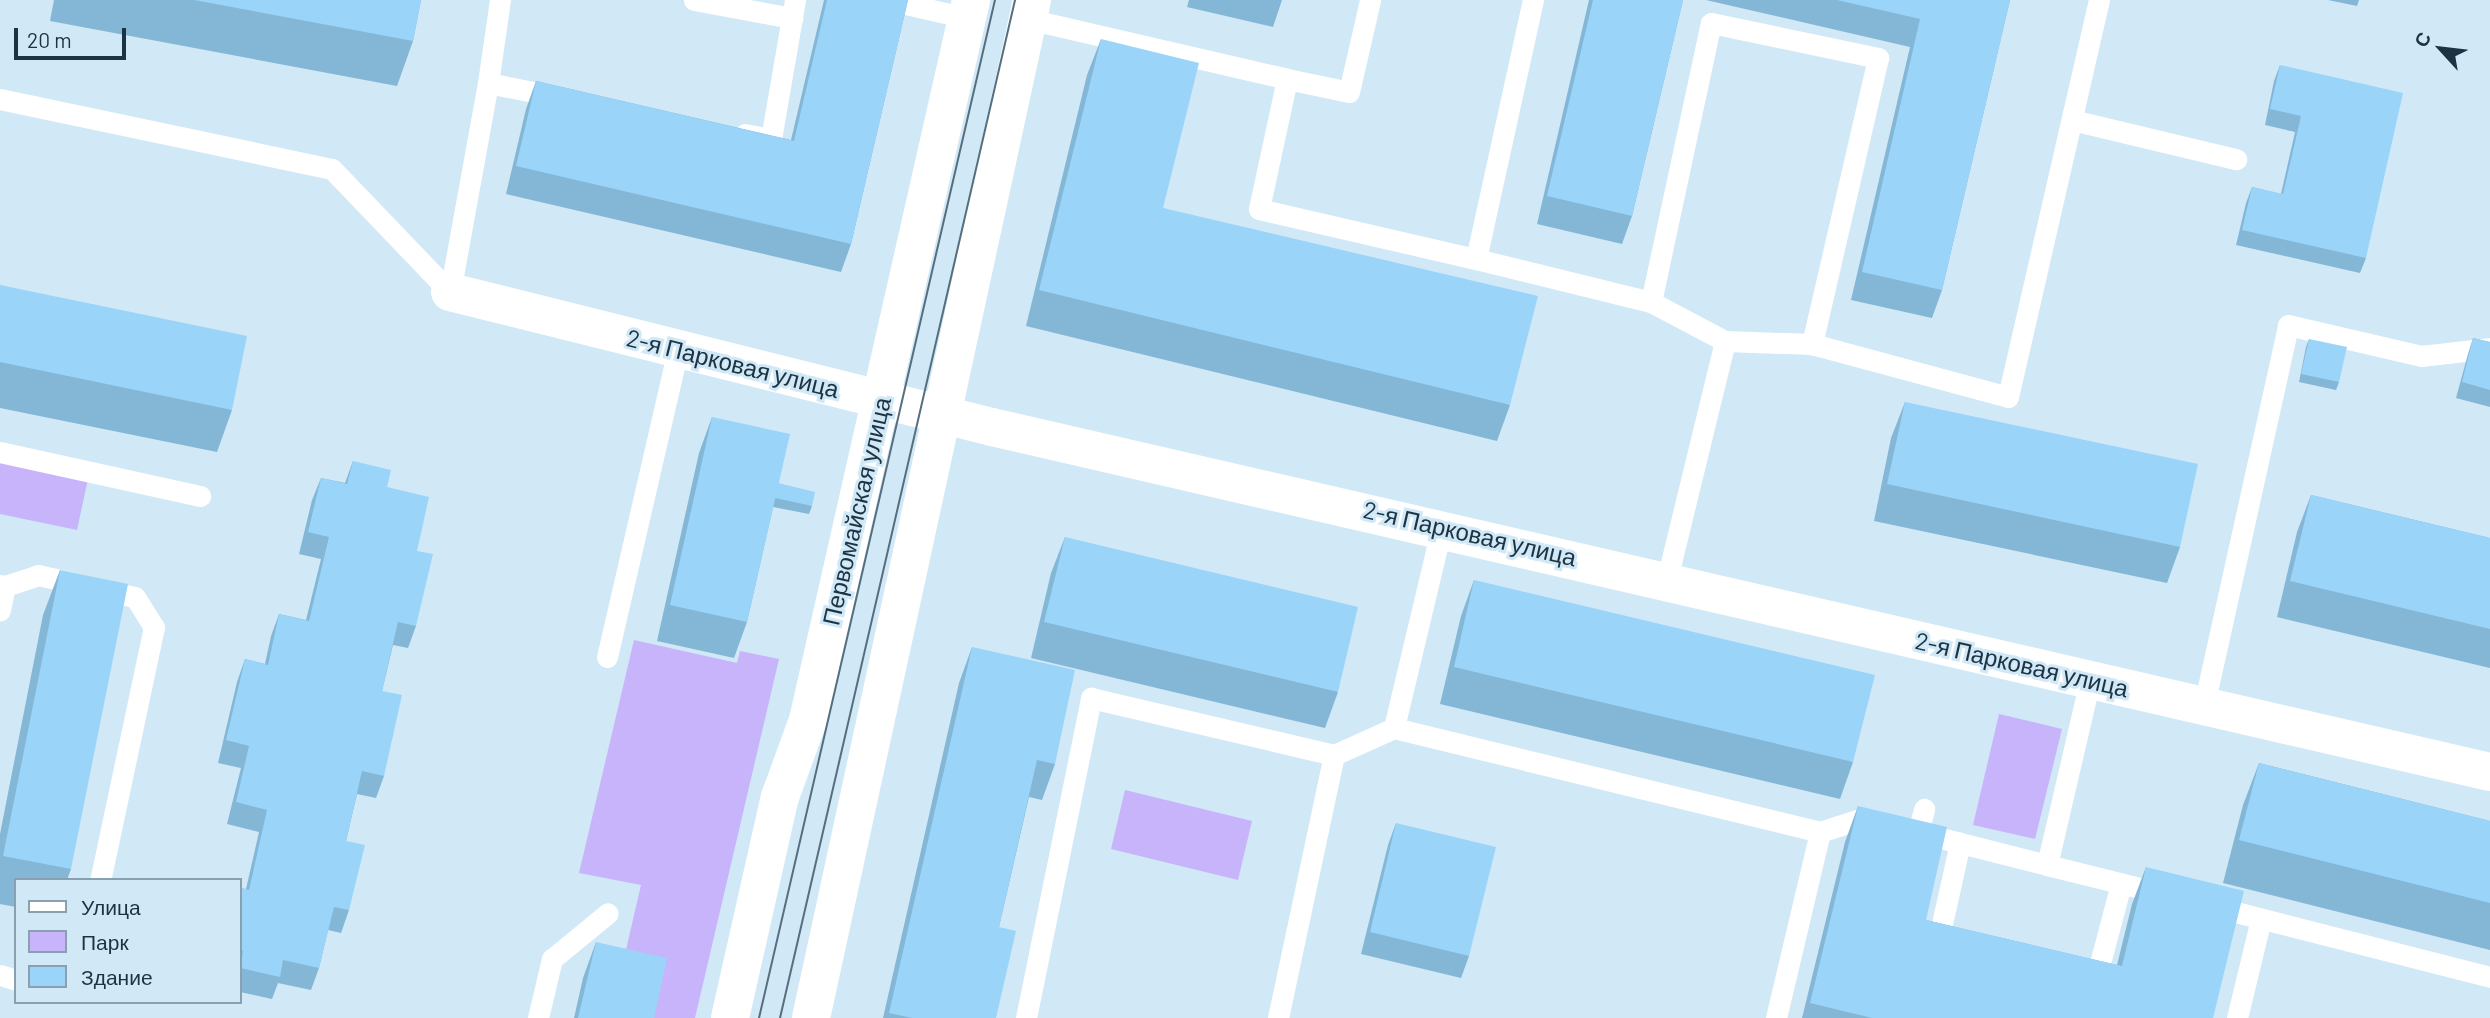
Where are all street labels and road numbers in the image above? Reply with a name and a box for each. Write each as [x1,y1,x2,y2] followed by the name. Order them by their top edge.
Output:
[624,323,842,403] street label: 2-я Парковая улица
[816,394,896,628] street label: Первомайская улица
[1361,494,1579,572] street label: 2-я Парковая улица
[1913,625,2131,703] street label: 2-я Парковая улица

